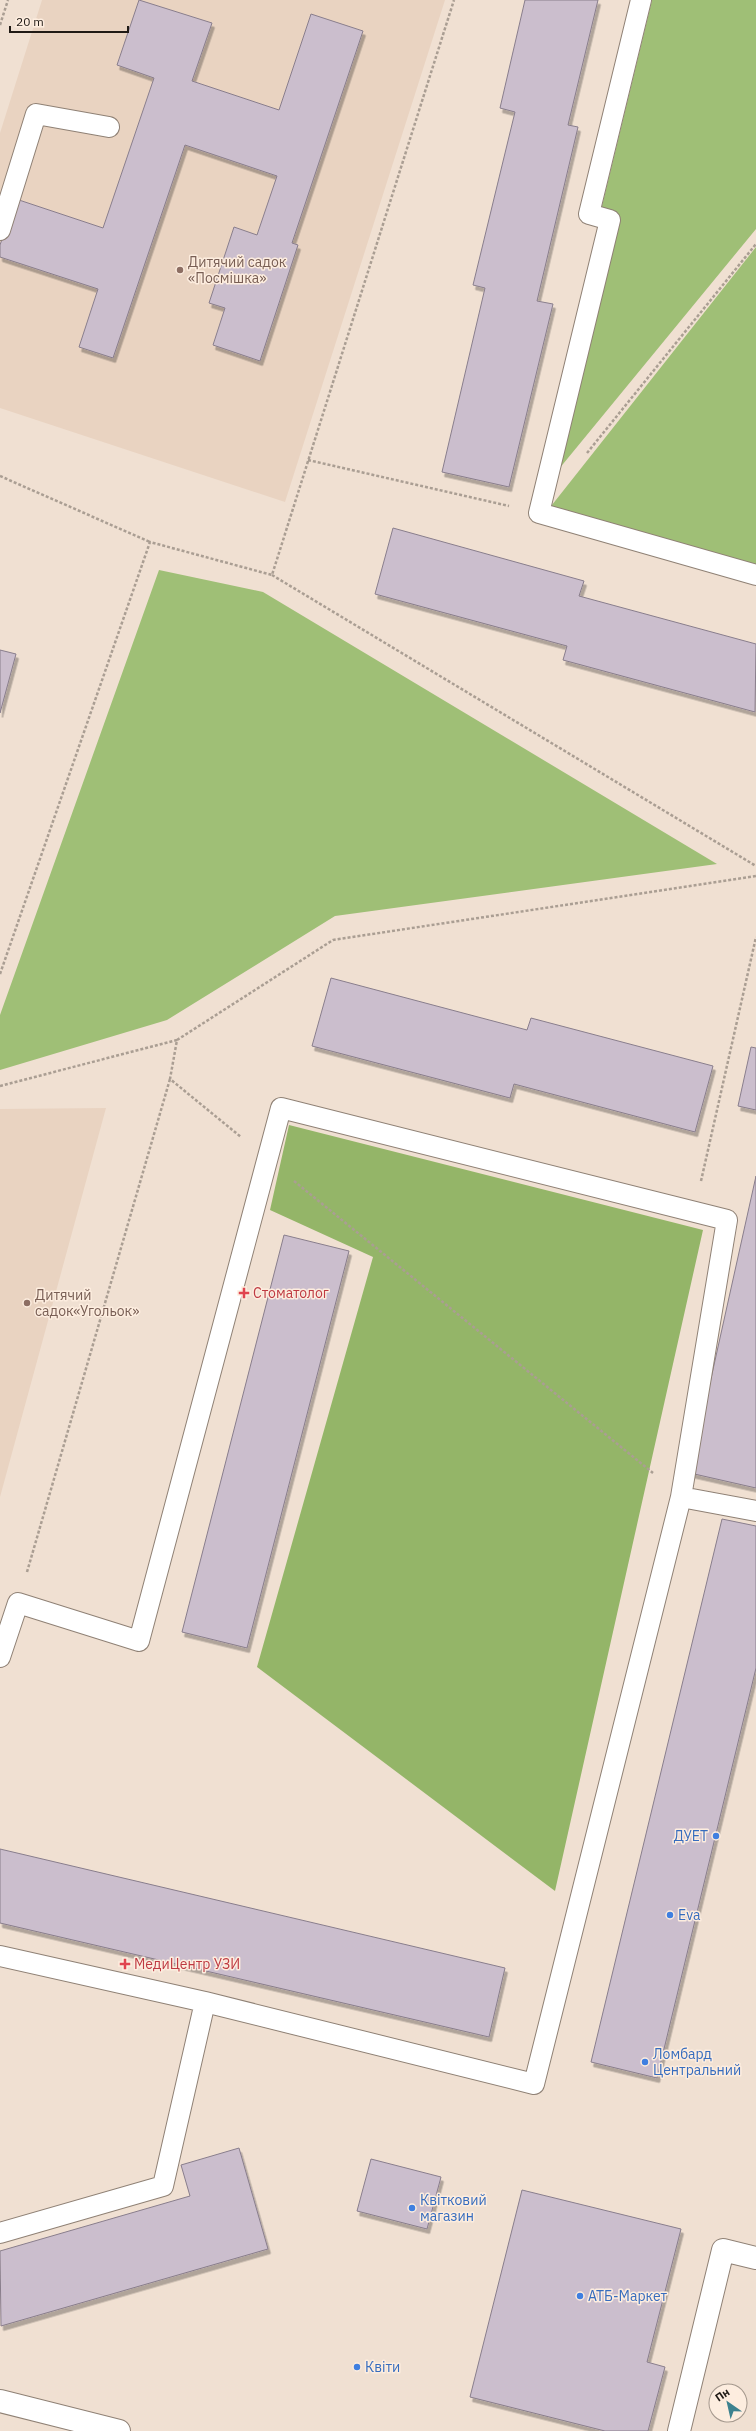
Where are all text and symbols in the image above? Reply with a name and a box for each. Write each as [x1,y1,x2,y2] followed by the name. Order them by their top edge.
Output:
[10,8,128,34] scale bar
[16,14,44,29] text: 20 m
[188,253,287,287] place label: Дитячий садок «Посмішка»
[175,265,185,275] marker: Дитячий садок «Посмішка»
[253,1284,329,1302] place label: Стоматолог
[35,1286,139,1320] place label: Дитячий садок«Угольок»
[238,1287,250,1299] marker: Стоматолог
[22,1298,32,1308] marker: Дитячий садок«Угольок»
[674,1827,708,1845] place label: ДУЕТ
[711,1831,721,1841] marker: ДУЕТ
[678,1906,701,1924] place label: Eva
[665,1910,675,1920] marker: Eva
[134,1955,240,1973] place label: МедиЦентр УЗИ
[119,1958,131,1970] marker: МедиЦентр УЗИ
[653,2045,741,2079] place label: Ломбард Центральний
[640,2057,650,2067] marker: Ломбард Центральний
[420,2191,487,2225] place label: Квітковий магазин
[407,2203,417,2213] marker: Квітковий магазин
[588,2287,668,2305] place label: АТБ-Маркет
[575,2291,585,2301] marker: АТБ-Маркет
[365,2358,400,2376] place label: Квіти
[352,2362,362,2372] marker: Квіти
[708,2383,748,2423] north arrow
[712,2385,732,2405] text: Пн

